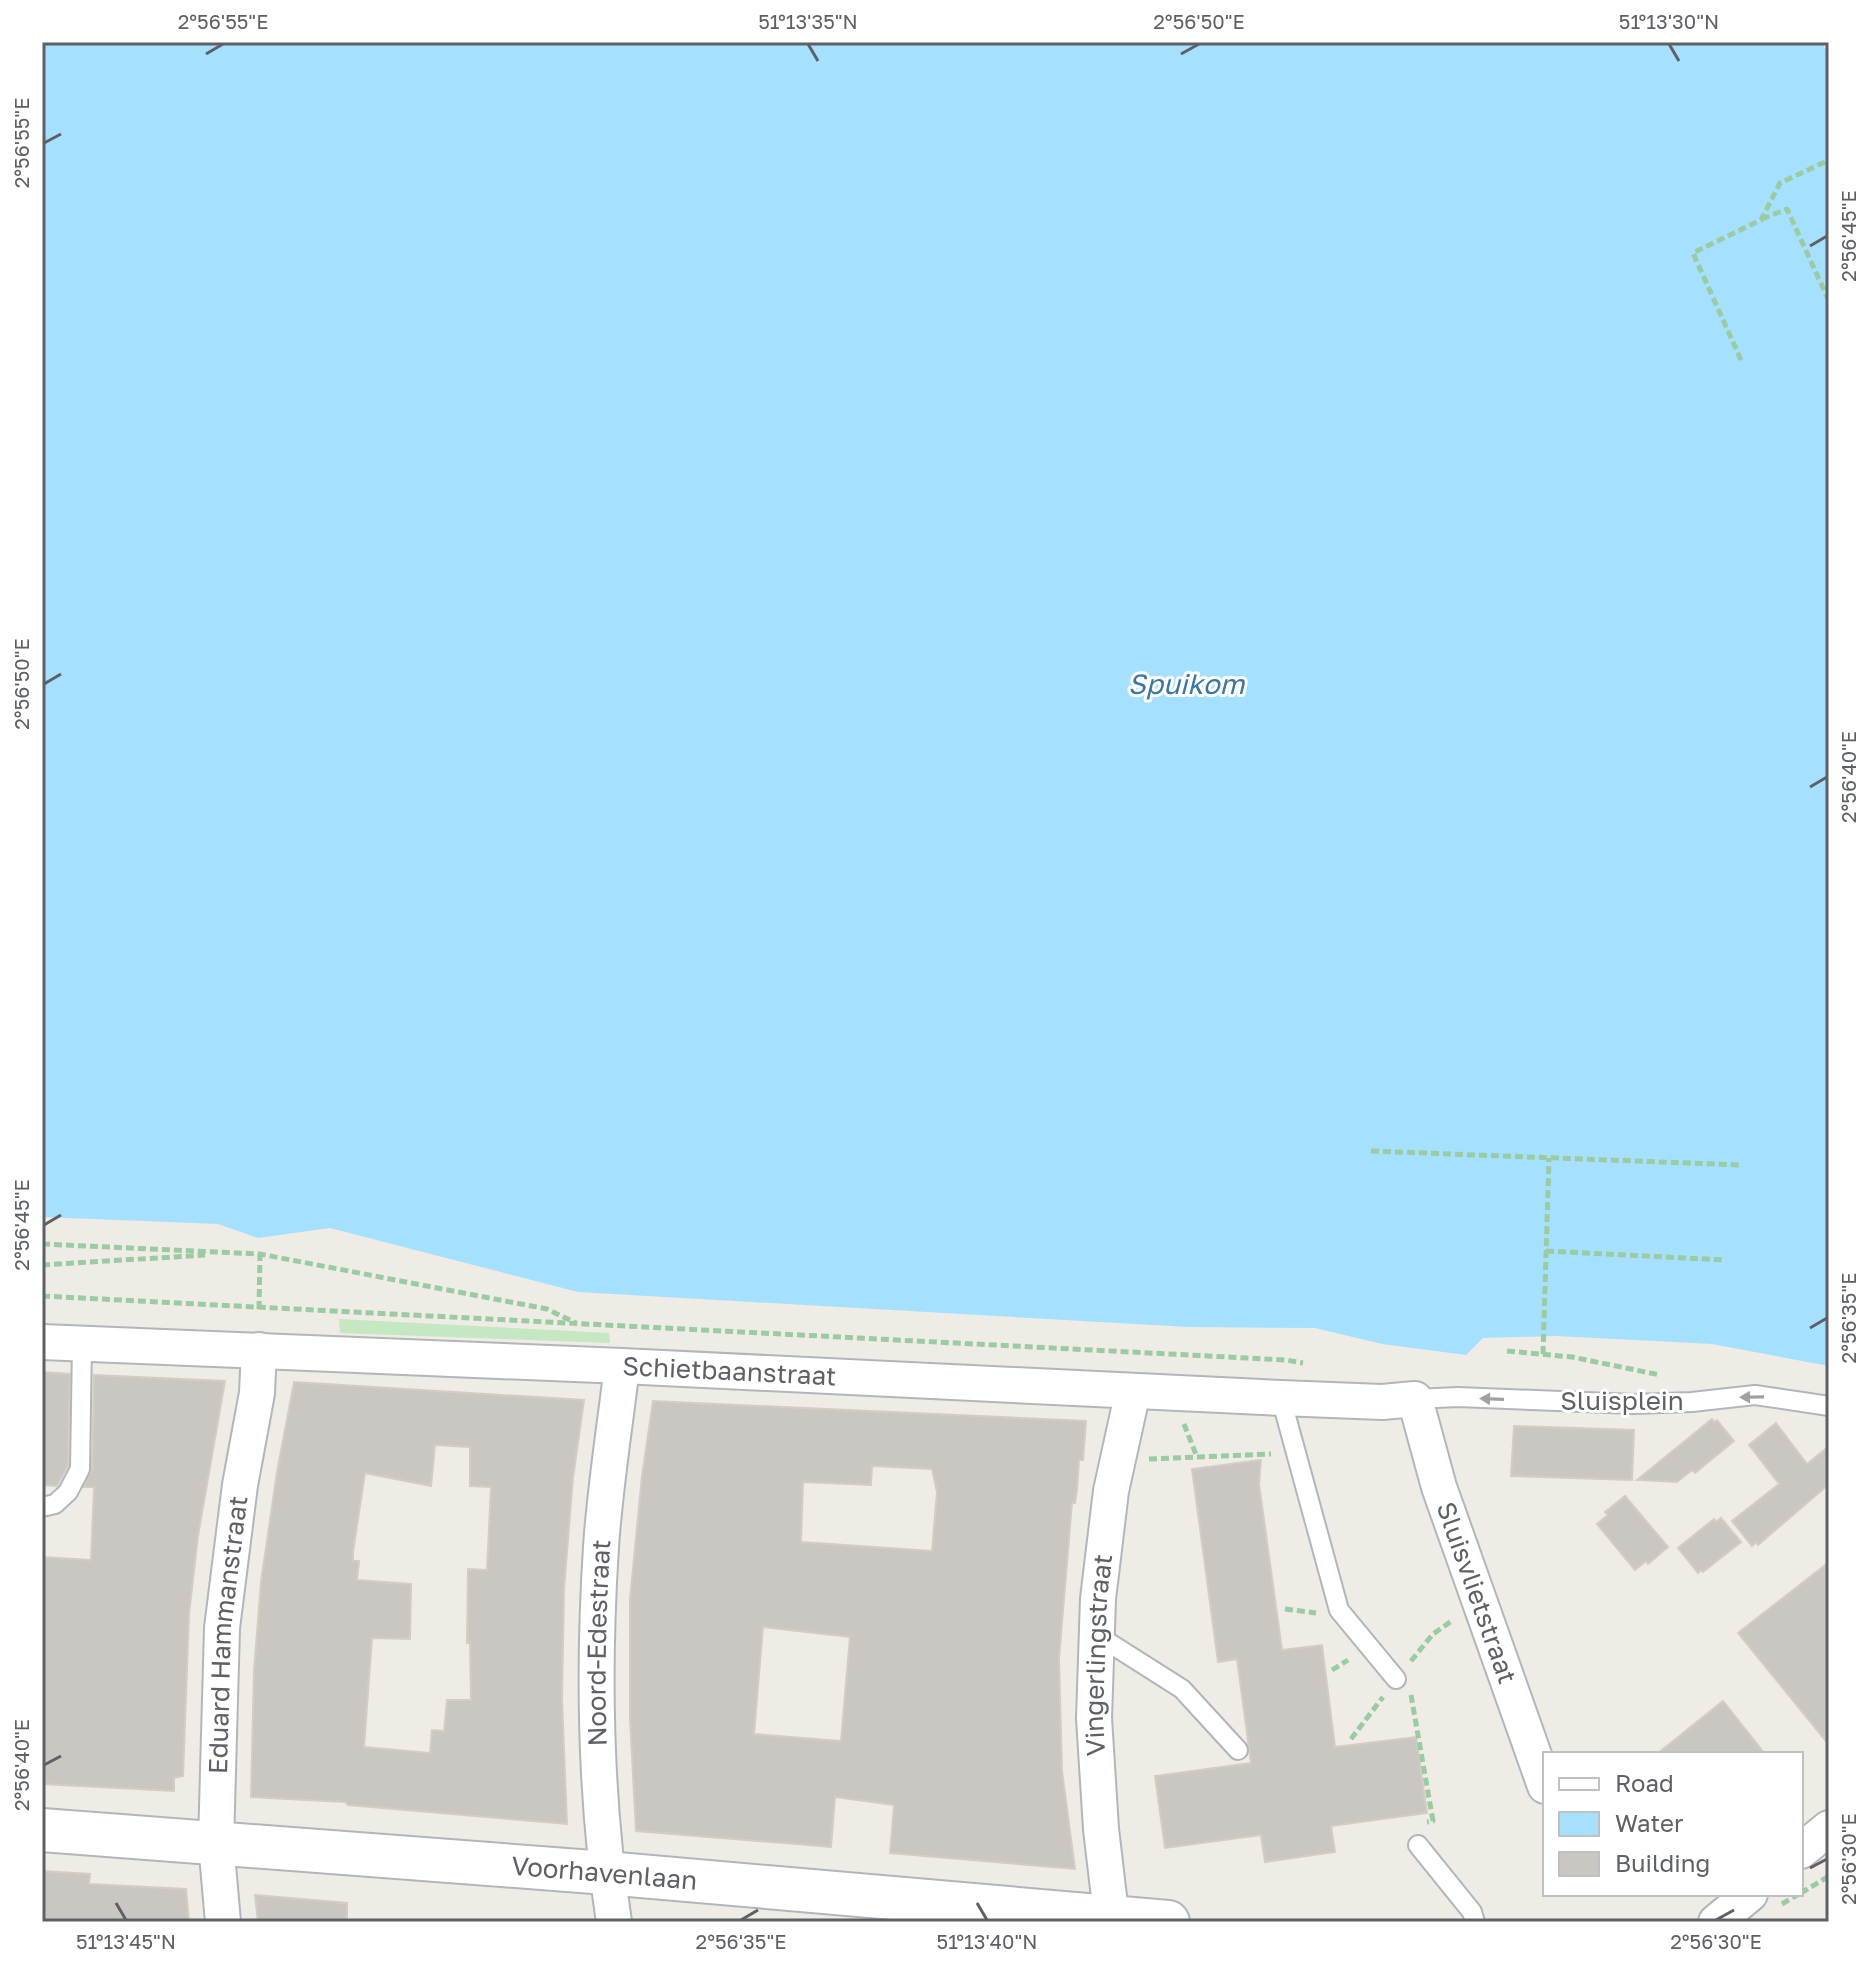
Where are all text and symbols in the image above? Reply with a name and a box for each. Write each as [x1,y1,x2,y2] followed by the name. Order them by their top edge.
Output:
[178,9,268,33] text: 2°56'55"E
[758,9,858,33] text: 51°13'35"N
[1153,9,1245,33] text: 2°56'50"E
[1619,9,1719,33] text: 51°13'30"N
[9,98,33,188] text: 2°56'55"E
[1836,190,1860,282] text: 2°56'45"E
[9,638,33,730] text: 2°56'50"E
[1128,667,1245,700] water label: Spuikom
[1836,731,1860,823] text: 2°56'40"E
[9,1179,33,1271] text: 2°56'45"E
[1836,1273,1860,1363] text: 2°56'35"E
[622,1350,837,1391] street label: Schietbaanstraat
[1560,1385,1684,1416] street label: Sluisplein
[1739,1391,1764,1403] one-way arrow
[1479,1392,1504,1405] one-way arrow
[202,1494,254,1774] street label: Eduard Hammanstraat
[1431,1498,1523,1688] street label: Sluisvlietstraat
[581,1538,616,1747] street label: Noord-Edestraat
[1078,1552,1118,1757] street label: Vingerlingstraat
[9,1719,33,1811] text: 2°56'40"E
[1543,1752,1803,1896] legend
[1615,1768,1674,1797] text: Road
[1615,1808,1683,1837] text: Water
[1836,1813,1860,1905] text: 2°56'30"E
[1615,1848,1710,1877] text: Building
[510,1850,699,1896] street label: Voorhavenlaan
[76,1929,176,1953] text: 51°13'45"N
[696,1929,786,1953] text: 2°56'35"E
[937,1929,1037,1953] text: 51°13'40"N
[1670,1929,1762,1953] text: 2°56'30"E

